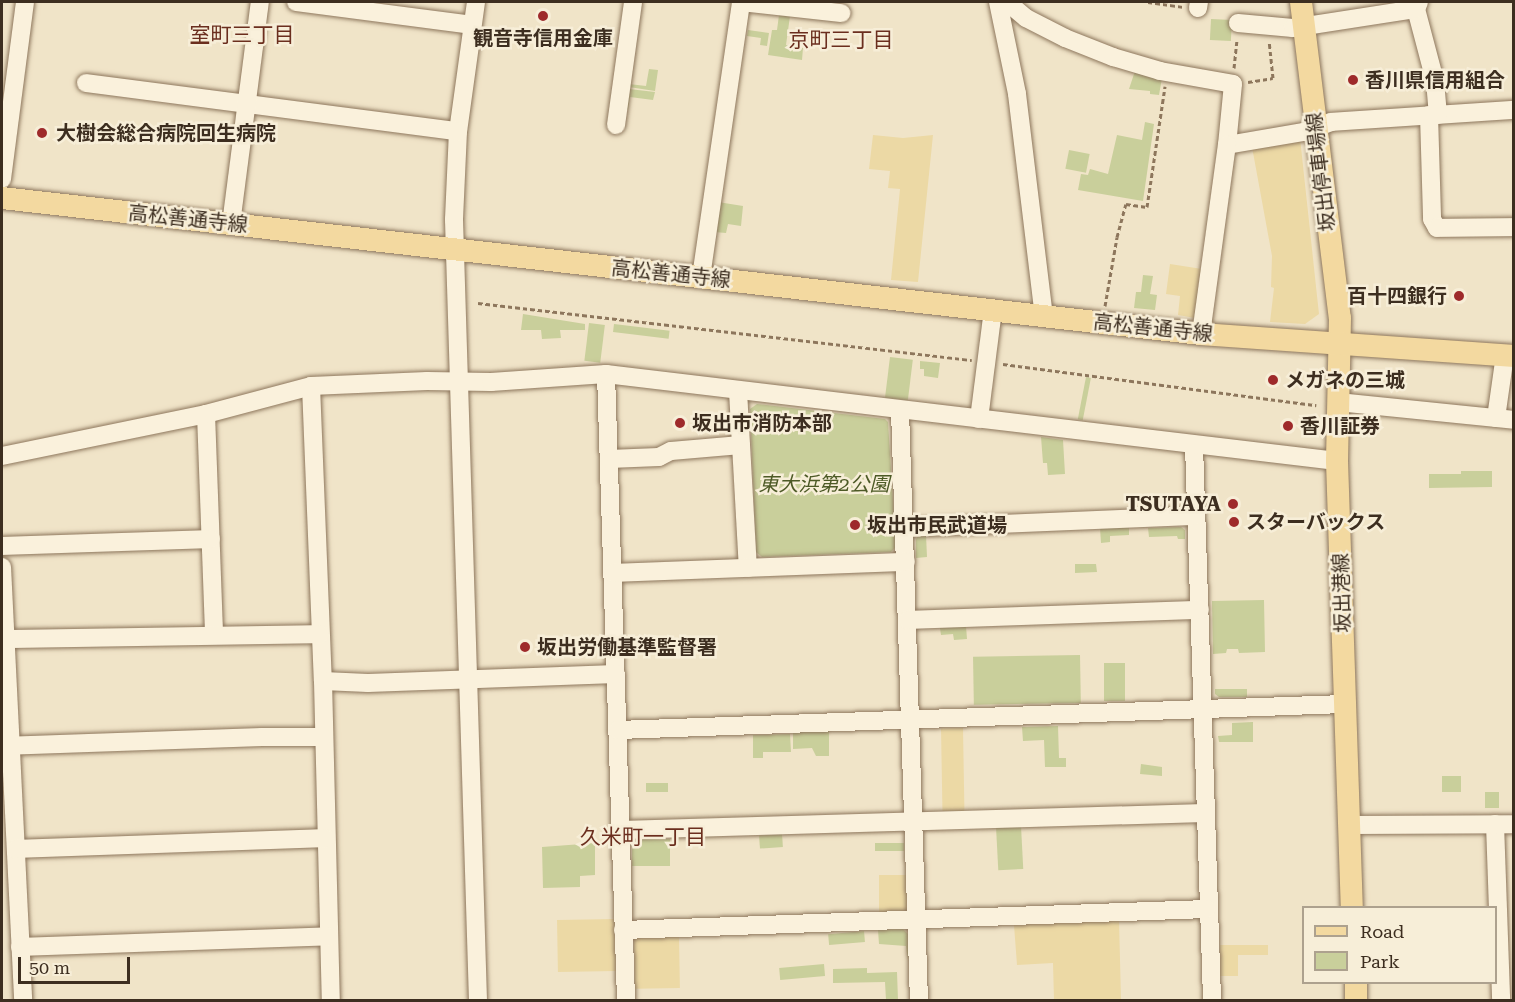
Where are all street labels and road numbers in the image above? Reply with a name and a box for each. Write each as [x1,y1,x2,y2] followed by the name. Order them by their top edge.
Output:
[1302,111,1340,233] street label: 坂出停車場線
[127,201,249,237] street label: 高松善通寺線
[610,256,732,292] street label: 高松善通寺線
[1092,310,1214,346] street label: 高松善通寺線
[1329,553,1355,633] street label: 坂出港線

